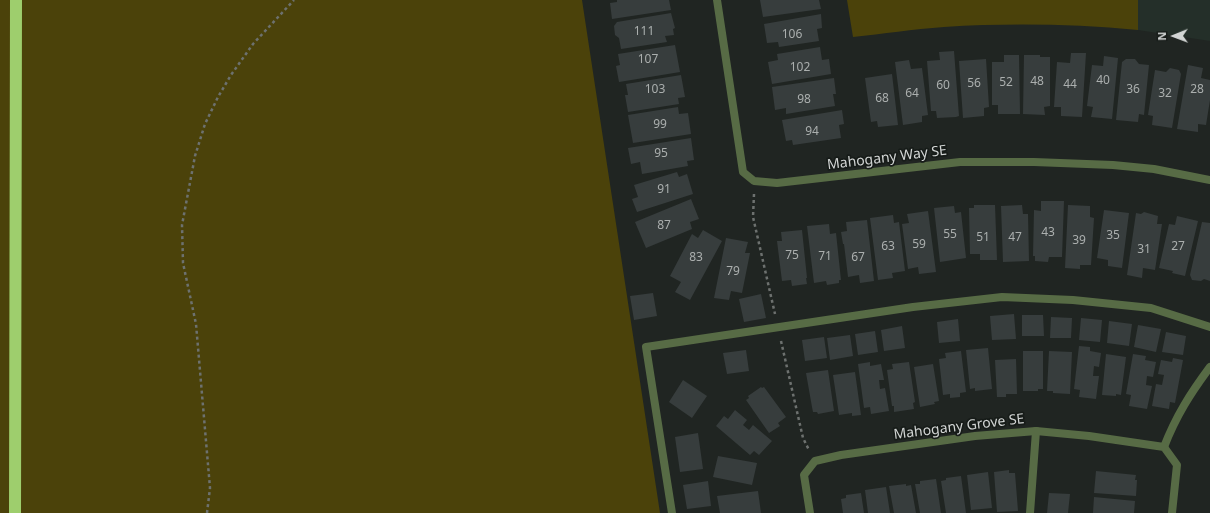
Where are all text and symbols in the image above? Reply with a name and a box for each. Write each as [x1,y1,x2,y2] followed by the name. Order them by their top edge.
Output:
[1154,16,1194,56] north arrow
[634,25,654,39] house number: 111
[782,28,802,42] house number: 106
[1154,32,1169,41] text: N
[638,53,658,67] house number: 107
[790,61,810,75] house number: 102
[1096,74,1110,88] house number: 40
[1030,75,1044,89] house number: 48
[999,76,1013,90] house number: 52
[967,77,981,91] house number: 56
[1063,78,1077,92] house number: 44
[936,79,950,93] house number: 60
[645,83,665,97] house number: 103
[1126,83,1140,97] house number: 36
[1190,83,1204,97] house number: 28
[905,87,919,101] house number: 64
[1158,87,1172,101] house number: 32
[875,92,889,106] house number: 68
[797,93,811,107] house number: 98
[653,118,667,132] house number: 99
[805,125,819,139] house number: 94
[826,142,948,174] street label: Mahogany Way SE
[654,147,668,161] house number: 95
[657,183,671,197] house number: 91
[657,219,671,233] house number: 87
[1041,226,1055,240] house number: 43
[943,228,957,242] house number: 55
[1106,229,1120,243] house number: 35
[976,231,990,245] house number: 51
[1008,231,1022,245] house number: 47
[1072,234,1086,248] house number: 39
[912,238,926,252] house number: 59
[881,240,895,254] house number: 63
[1171,240,1185,254] house number: 27
[1137,243,1151,257] house number: 31
[785,249,799,263] house number: 75
[818,250,832,264] house number: 71
[689,251,703,265] house number: 83
[851,251,865,265] house number: 67
[726,265,740,279] house number: 79
[893,411,1025,443] street label: Mahogany Grove SE

